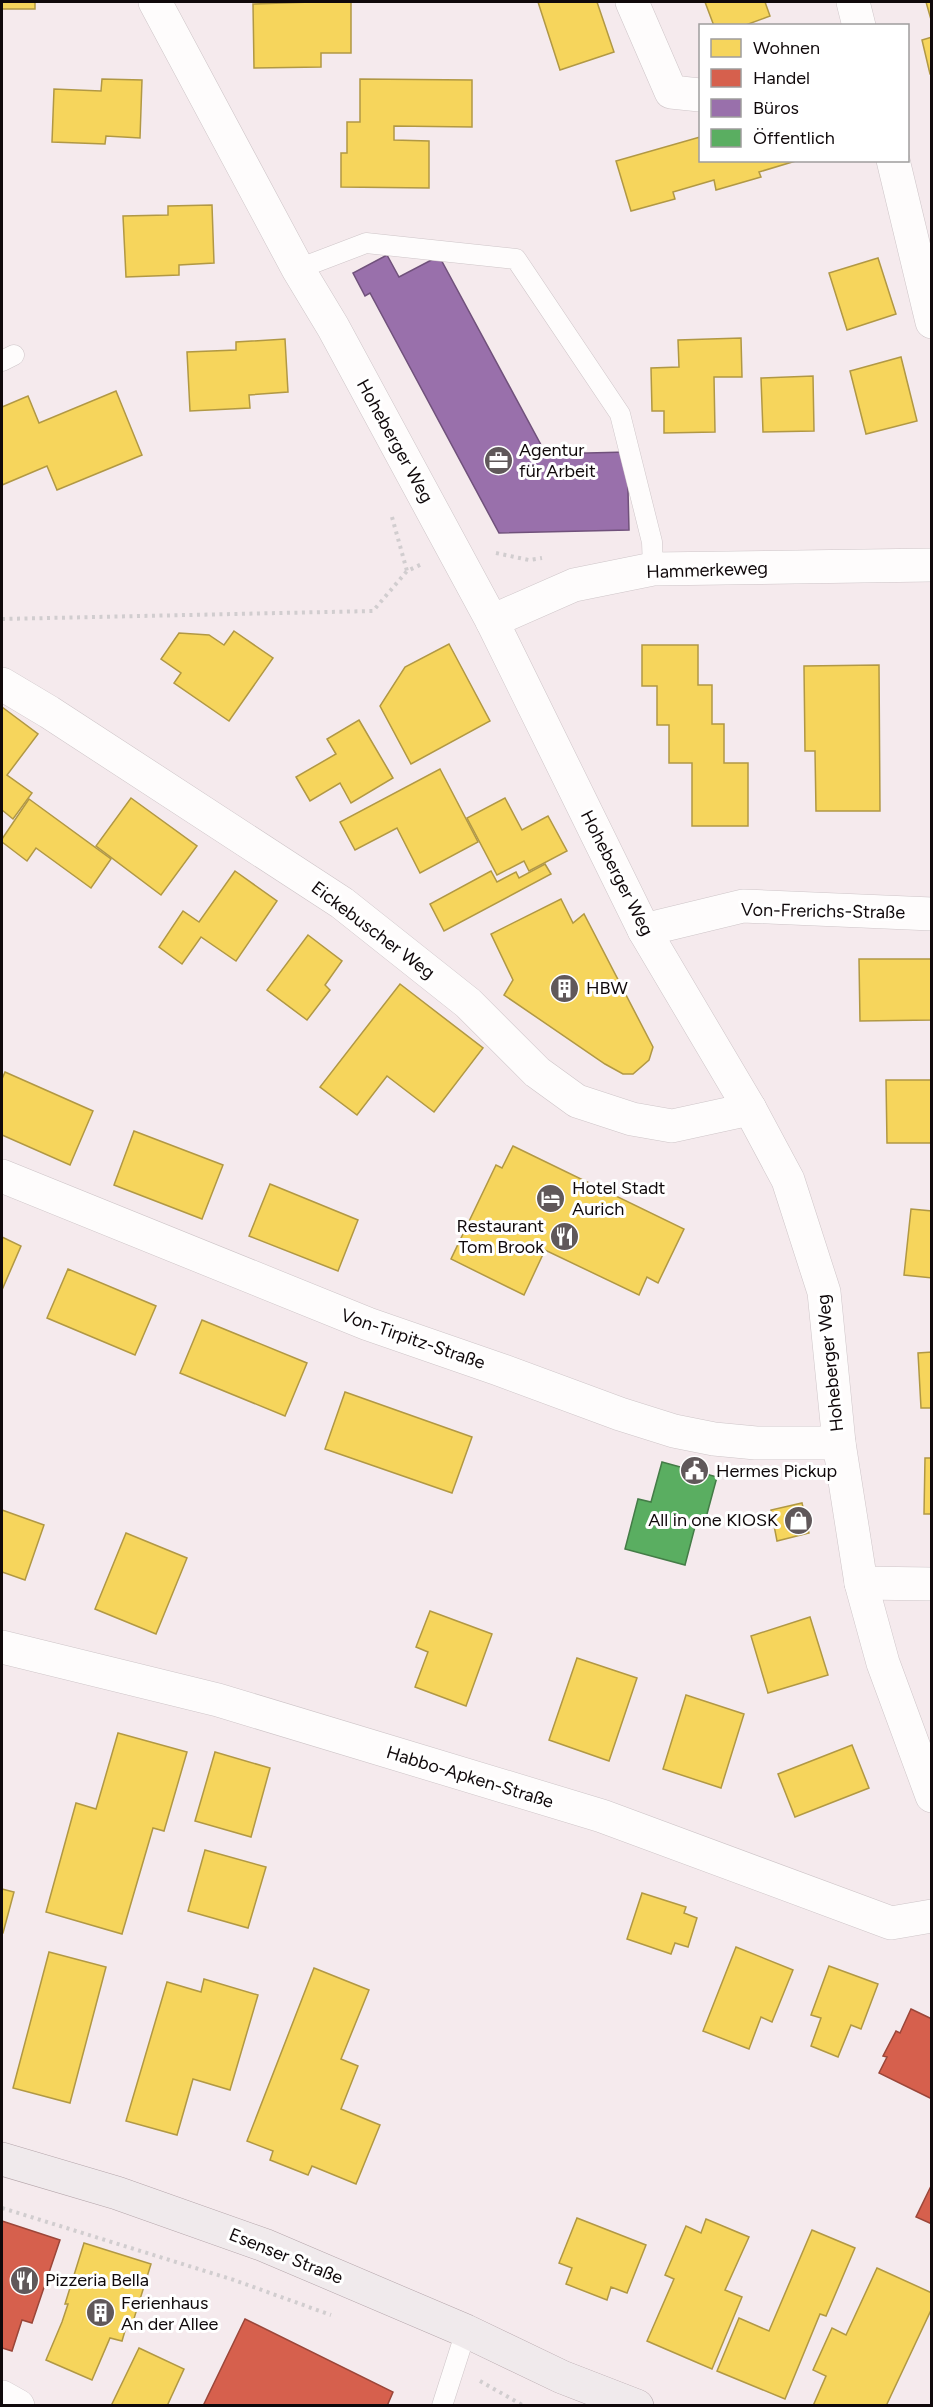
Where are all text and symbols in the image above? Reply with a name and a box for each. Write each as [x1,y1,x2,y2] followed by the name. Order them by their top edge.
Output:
[699,24,909,162] legend
[753,37,820,59] text: Wohnen
[753,67,810,89] text: Handel
[753,97,799,119] text: Büros
[753,127,835,149] text: Öffentlich
[352,375,438,507] street label: Hoheberger Weg
[519,439,596,482] place label: Agentur für Arbeit
[482,444,514,476] office icon: Agentur für Arbeit
[646,557,768,583] street label: Hammerkeweg
[576,806,658,940] street label: Hoheberger Weg
[307,876,439,984] street label: Eickebuscher Weg
[741,899,905,923] street label: Von-Frerichs-Straße
[549,972,581,1004] building icon: HBW
[586,977,629,999] place label: HBW
[572,1177,665,1220] place label: Hotel Stadt Aurich
[535,1182,567,1214] hotel icon: Hotel Stadt Aurich
[456,1215,544,1258] place label: Restaurant Tom Brook
[549,1220,581,1252] restaurant icon: Restaurant Tom Brook
[812,1293,848,1433] street label: Hoheberger Weg
[338,1304,488,1374] street label: Von-Tirpitz-Straße
[679,1455,711,1487] public building icon: Hermes Pickup
[716,1460,837,1482] place label: Hermes Pickup
[783,1504,815,1536] shop icon: All in one KIOSK
[648,1509,778,1531] place label: All in one KIOSK
[384,1741,556,1813] street label: Habbo-Apken-Straße
[226,2223,346,2289] street label: Esenser Straße
[8,2264,40,2296] restaurant icon: Pizzeria Bella
[45,2269,149,2291] place label: Pizzeria Bella
[121,2292,219,2335] place label: Ferienhaus An der Allee
[84,2297,116,2329] building icon: Ferienhaus An der Allee

